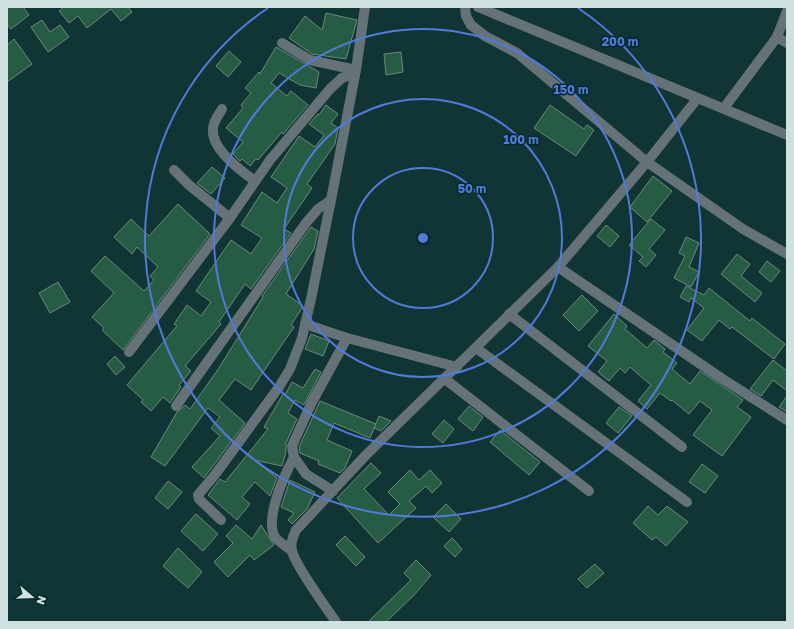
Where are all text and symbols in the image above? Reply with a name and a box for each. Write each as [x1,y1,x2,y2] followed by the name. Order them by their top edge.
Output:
[602,34,638,49] text: 200 m
[554,82,588,97] text: 150 m
[503,132,539,147] text: 100 m
[458,181,486,196] text: 50 m
[416,231,430,245] centre of rings
[12,577,52,617] north arrow
[34,594,49,606] text: N

